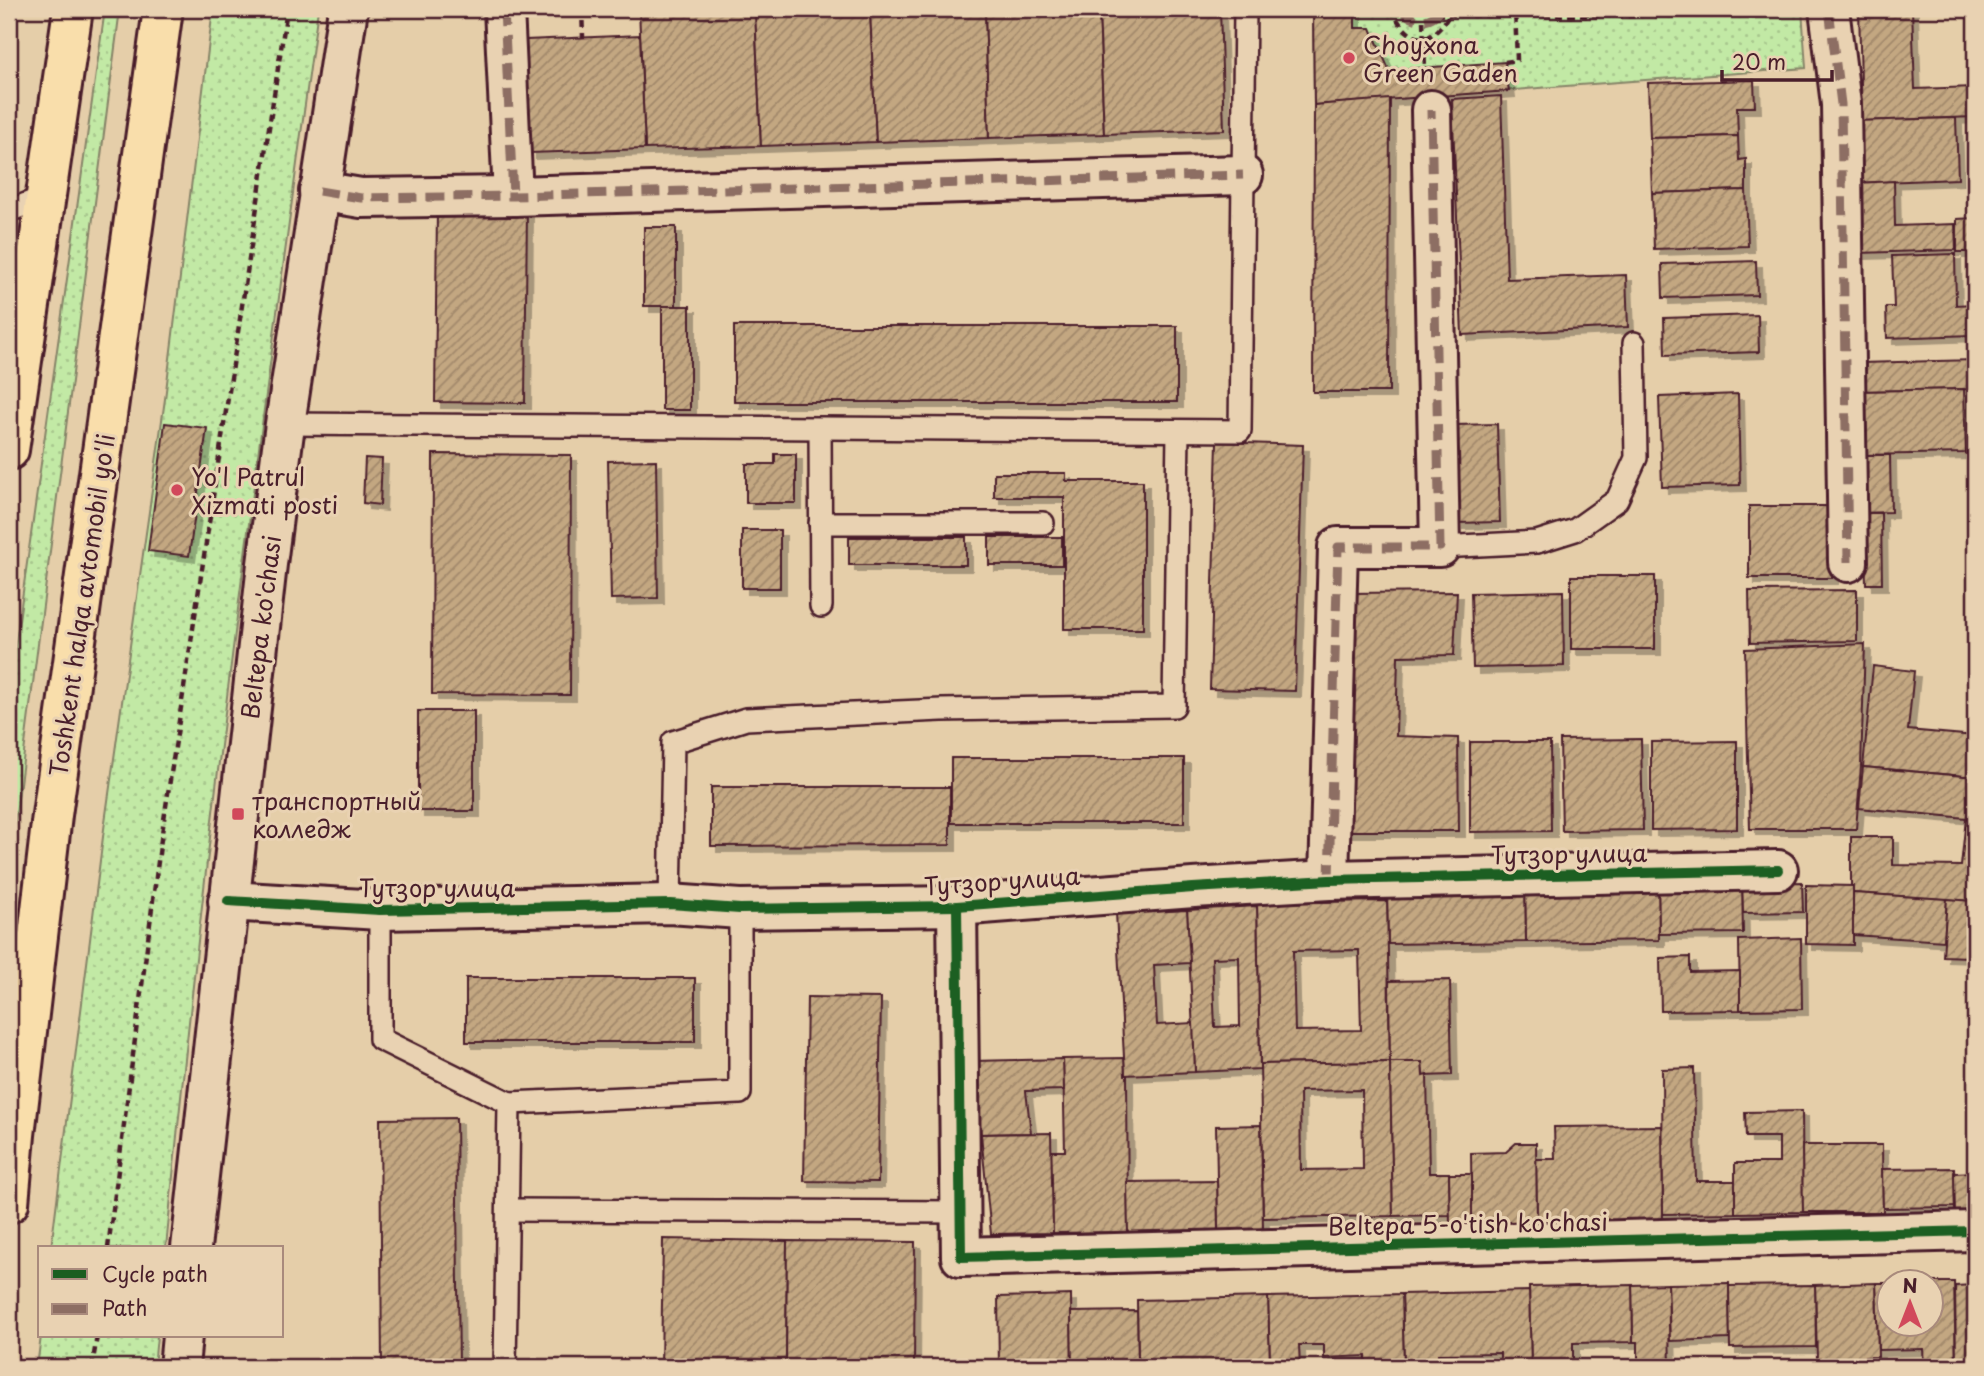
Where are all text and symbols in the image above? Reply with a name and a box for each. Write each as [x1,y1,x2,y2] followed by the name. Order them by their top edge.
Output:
[1363,26,1519,90] place label: Choyxona Green Gaden
[1722,38,1832,82] scale bar
[1732,45,1786,77] text: 20 m
[1341,50,1357,66] marker: Choyxona Green Gaden
[39,431,123,779] street label: Toshkent halqa avtomobil yo'li
[191,458,338,522] place label: Yo'l Patrul Xizmati posti
[169,482,185,498] marker: Yo'l Patrul Xizmati posti
[231,533,289,721] street label: Beltepa ko'chasi
[252,782,421,846] place label: транспортный колледж
[230,806,246,822] marker: транспортный колледж
[1491,834,1647,872] street label: Тутзор улица
[923,857,1081,903] street label: Тутзор улица
[359,869,515,905] street label: Тутзор улица
[1328,1203,1608,1243] street label: Beltepa 5-o'tish ko'chasi
[38,1246,284,1338] legend
[102,1257,208,1289] text: Cycle path
[1876,1268,1946,1338] north arrow
[1902,1271,1918,1299] text: N
[102,1291,147,1323] text: Path

